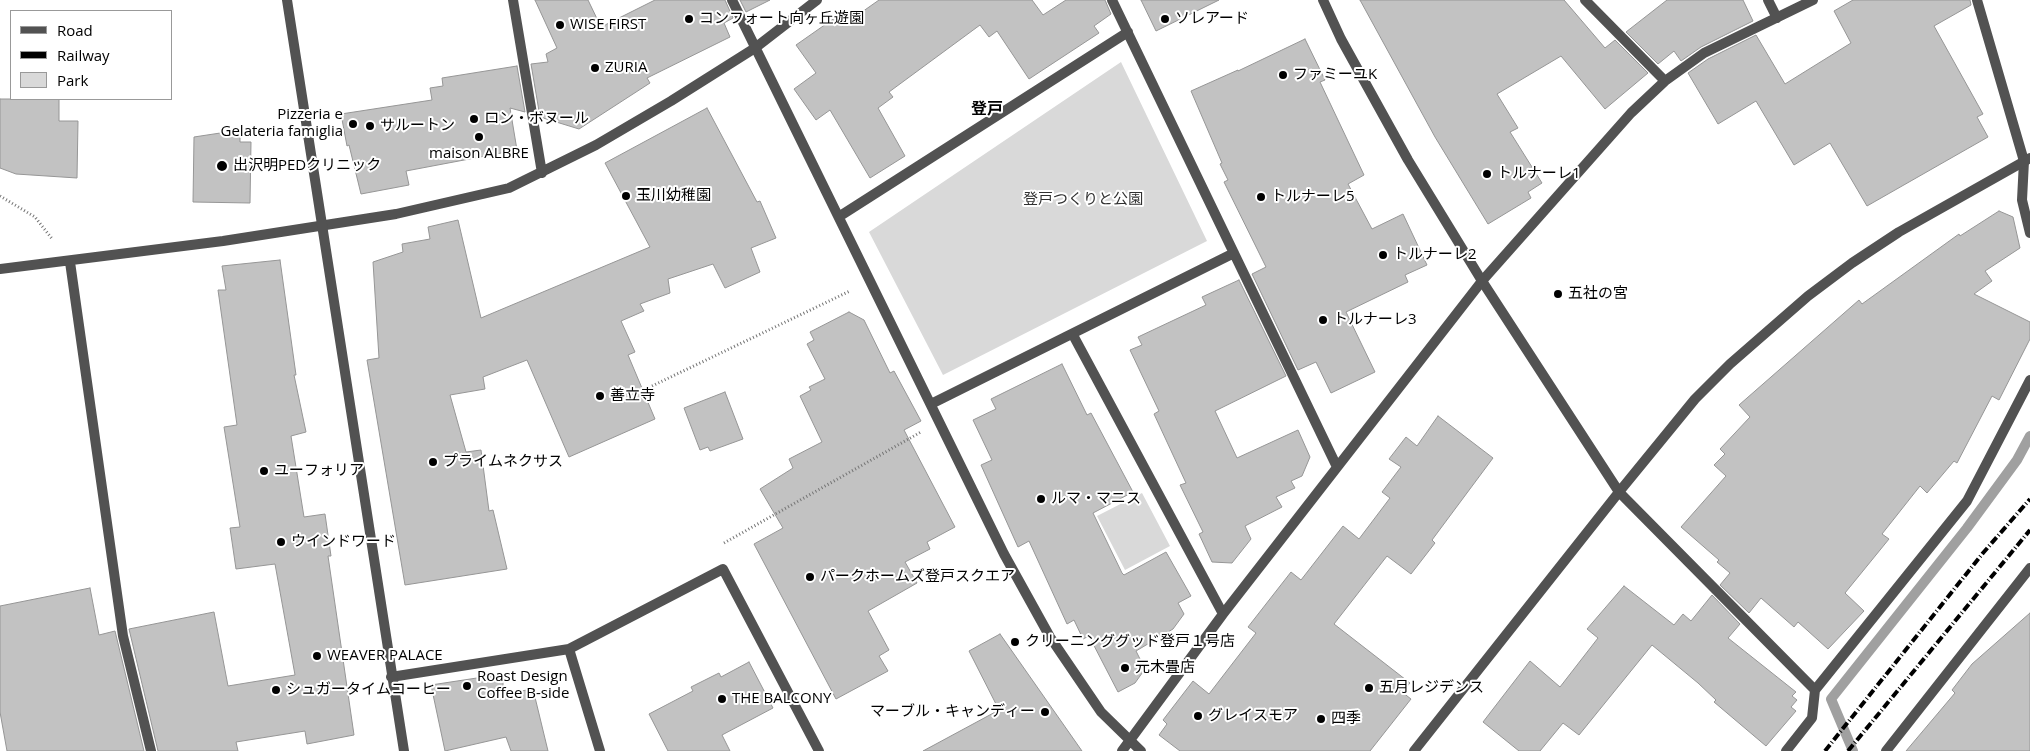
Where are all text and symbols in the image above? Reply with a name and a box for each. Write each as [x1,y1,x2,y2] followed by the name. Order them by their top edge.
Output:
[10,10,172,100] legend
[699,10,864,28] place label: コンフォート向ヶ丘遊園
[1175,10,1249,28] place label: ソレアード
[683,13,695,25] marker: コンフォート向ヶ丘遊園
[1159,13,1171,25] marker: ソレアード
[570,16,646,34] place label: WISE FIRST
[554,19,566,31] marker: WISE FIRST
[57,20,93,40] text: Road
[57,45,110,65] text: Railway
[605,59,647,77] place label: ZURIA
[589,62,601,74] marker: ZURIA
[1293,66,1377,84] place label: ファミーユK
[1277,69,1289,81] marker: ファミーユK
[57,70,88,90] text: Park
[971,99,1003,119] district label: 登戸
[221,106,343,141] place label: Pizzeria e Gelateria famiglia
[484,110,589,128] place label: ロン・ボヌール
[468,113,480,125] marker: ロン・ボヌール
[380,117,455,135] place label: サルートン
[347,118,359,130] marker: Pizzeria e Gelateria famiglia
[364,120,376,132] marker: サルートン
[473,131,485,143] marker: maison ALBRE
[429,145,529,163] place label: maison ALBRE
[233,157,381,175] place label: 出沢明PEDクリニック
[215,159,229,173] marker: 出沢明PEDクリニック
[1497,165,1581,183] place label: トルナーレ1
[1481,168,1493,180] marker: トルナーレ1
[636,187,711,205] place label: 玉川幼稚園
[1271,188,1355,206] place label: トルナーレ5
[620,190,632,202] marker: 玉川幼稚園
[1023,191,1143,209] park label: 登戸つくりと公園
[1255,191,1267,203] marker: トルナーレ5
[1393,246,1477,264] place label: トルナーレ2
[1377,249,1389,261] marker: トルナーレ2
[1568,285,1628,303] place label: 五社の宮
[1552,288,1564,300] marker: 五社の宮
[1333,311,1417,329] place label: トルナーレ3
[1317,314,1329,326] marker: トルナーレ3
[610,387,655,405] place label: 善立寺
[594,390,606,402] marker: 善立寺
[443,453,563,471] place label: プライムネクサス
[427,456,439,468] marker: プライムネクサス
[274,462,364,480] place label: ユーフォリア
[258,465,270,477] marker: ユーフォリア
[1051,490,1141,508] place label: ルマ・マニス
[1035,493,1047,505] marker: ルマ・マニス
[291,533,396,551] place label: ウインドワード
[275,536,287,548] marker: ウインドワード
[820,568,1015,586] place label: パークホームズ登戸スクエア
[804,571,816,583] marker: パークホームズ登戸スクエア
[1025,633,1235,651] place label: クリーニンググッド登戸１号店
[1009,636,1021,648] marker: クリーニンググッド登戸１号店
[327,647,443,665] place label: WEAVER PALACE
[311,650,323,662] marker: WEAVER PALACE
[1135,659,1195,677] place label: 元木畳店
[1119,662,1131,674] marker: 元木畳店
[477,668,569,703] place label: Roast Design Coffee B-side
[1379,679,1484,697] place label: 五月レジデンス
[461,680,473,692] marker: Roast Design Coffee B-side
[286,681,451,699] place label: シュガータイムコーヒー
[1363,682,1375,694] marker: 五月レジデンス
[270,684,282,696] marker: シュガータイムコーヒー
[732,690,831,708] place label: THE BALCONY
[716,693,728,705] marker: THE BALCONY
[870,703,1035,721] place label: マーブル・キャンディー
[1039,706,1051,718] marker: マーブル・キャンディー
[1208,707,1298,725] place label: グレイスモア
[1192,710,1204,722] marker: グレイスモア
[1331,710,1361,728] place label: 四季
[1315,713,1327,725] marker: 四季

